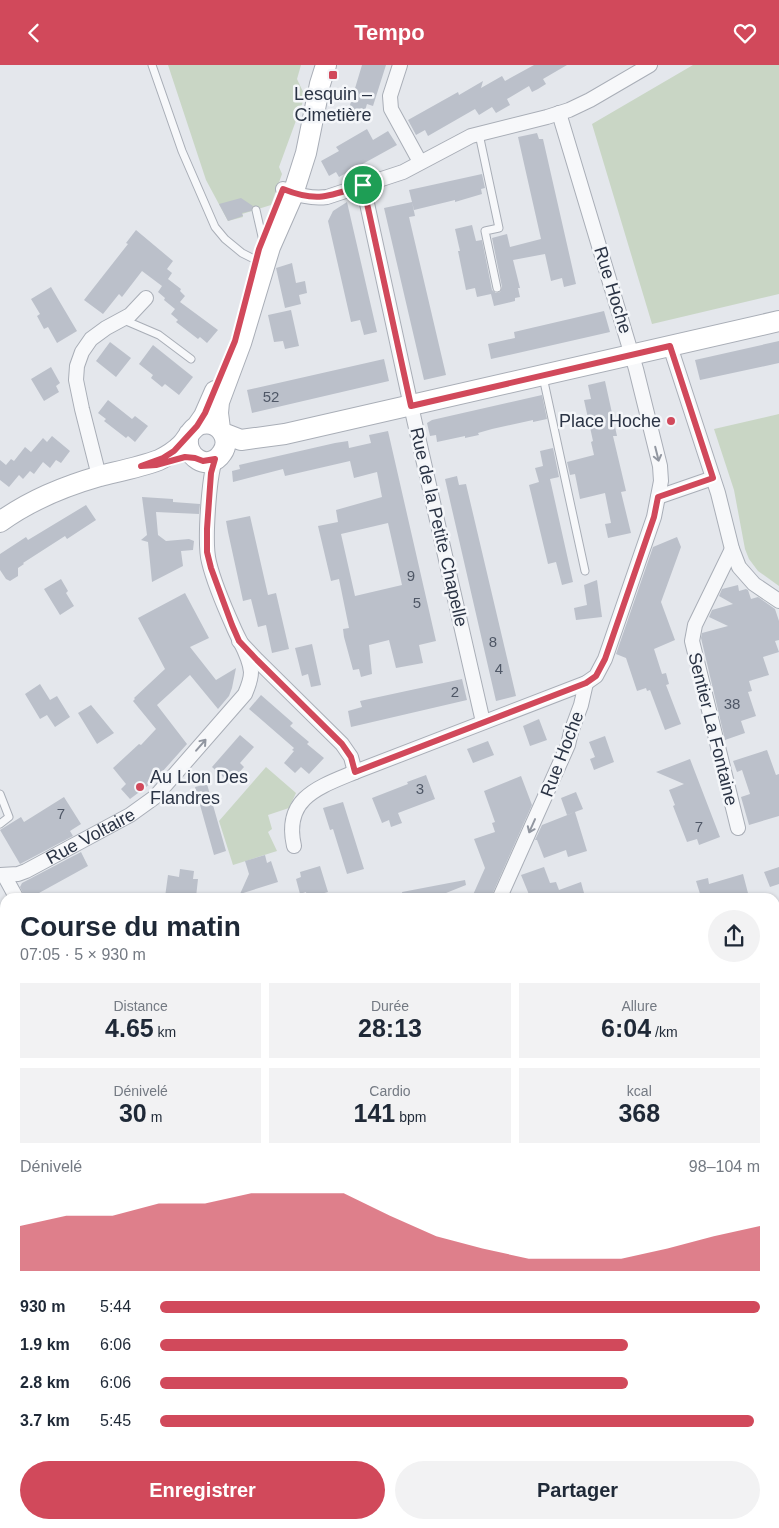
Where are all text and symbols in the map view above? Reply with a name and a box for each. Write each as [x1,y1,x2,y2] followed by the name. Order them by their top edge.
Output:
[20,19,48,47] icon: back
[731,19,759,47] icon: heart
[354,20,425,45] text: Tempo
[327,69,339,81] marker: Lesquin – Cimetière
[294,84,372,125] place label: Lesquin – Cimetière
[342,164,384,206] pin
[349,171,377,199] icon: arrive
[590,244,636,336] street label: Rue Hoche
[263,388,279,405] house number: 52
[559,411,661,431] place label: Place Hoche
[665,415,677,427] marker: Place Hoche
[406,425,472,629] street label: Rue de la Petite Chapelle
[653,445,662,461] one-way arrow
[407,567,415,584] house number: 9
[413,594,421,611] house number: 5
[489,633,497,650] house number: 8
[684,650,742,808] street label: Sentier La Fontaine
[495,660,503,677] house number: 4
[451,683,459,700] house number: 2
[724,695,740,712] house number: 38
[537,708,587,800] street label: Rue Hoche
[196,739,207,752] one-way arrow
[150,767,248,808] place label: Au Lion Des Flandres
[416,780,424,797] house number: 3
[134,781,146,793] marker: Au Lion Des Flandres
[43,804,139,868] street label: Rue Voltaire
[57,805,65,822] house number: 7
[527,818,537,833] one-way arrow
[695,818,703,835] house number: 7
[708,910,760,962] button: share
[20,911,241,942] text: Course du matin
[20,946,146,963] text: 07:05 · 5 × 930 m
[113,998,168,1014] text: Distance
[371,998,409,1014] text: Durée
[621,998,657,1014] text: Allure
[105,1014,154,1042] text: 4.65
[358,1014,422,1042] text: 28:13
[601,1014,651,1042] text: 6:04
[154,1024,176,1040] text: km
[651,1024,678,1040] text: /km
[113,1083,168,1099] text: Dénivelé
[369,1083,411,1099] text: Cardio
[627,1083,652,1099] text: kcal
[119,1099,147,1127] text: 30
[354,1099,395,1127] text: 141
[618,1099,660,1127] text: 368
[147,1109,162,1125] text: m
[395,1109,426,1125] text: bpm
[20,1158,82,1175] text: Dénivelé
[689,1158,760,1175] text: 98–104 m
[20,1298,65,1315] text: 930 m
[100,1298,131,1315] text: 5:44
[20,1336,70,1353] text: 1.9 km
[100,1336,131,1353] text: 6:06
[20,1374,70,1391] text: 2.8 km
[100,1374,131,1391] text: 6:06
[20,1412,70,1429] text: 3.7 km
[100,1412,131,1429] text: 5:45
[20,1461,385,1519] button: Enregistrer
[395,1461,760,1519] button: Partager

